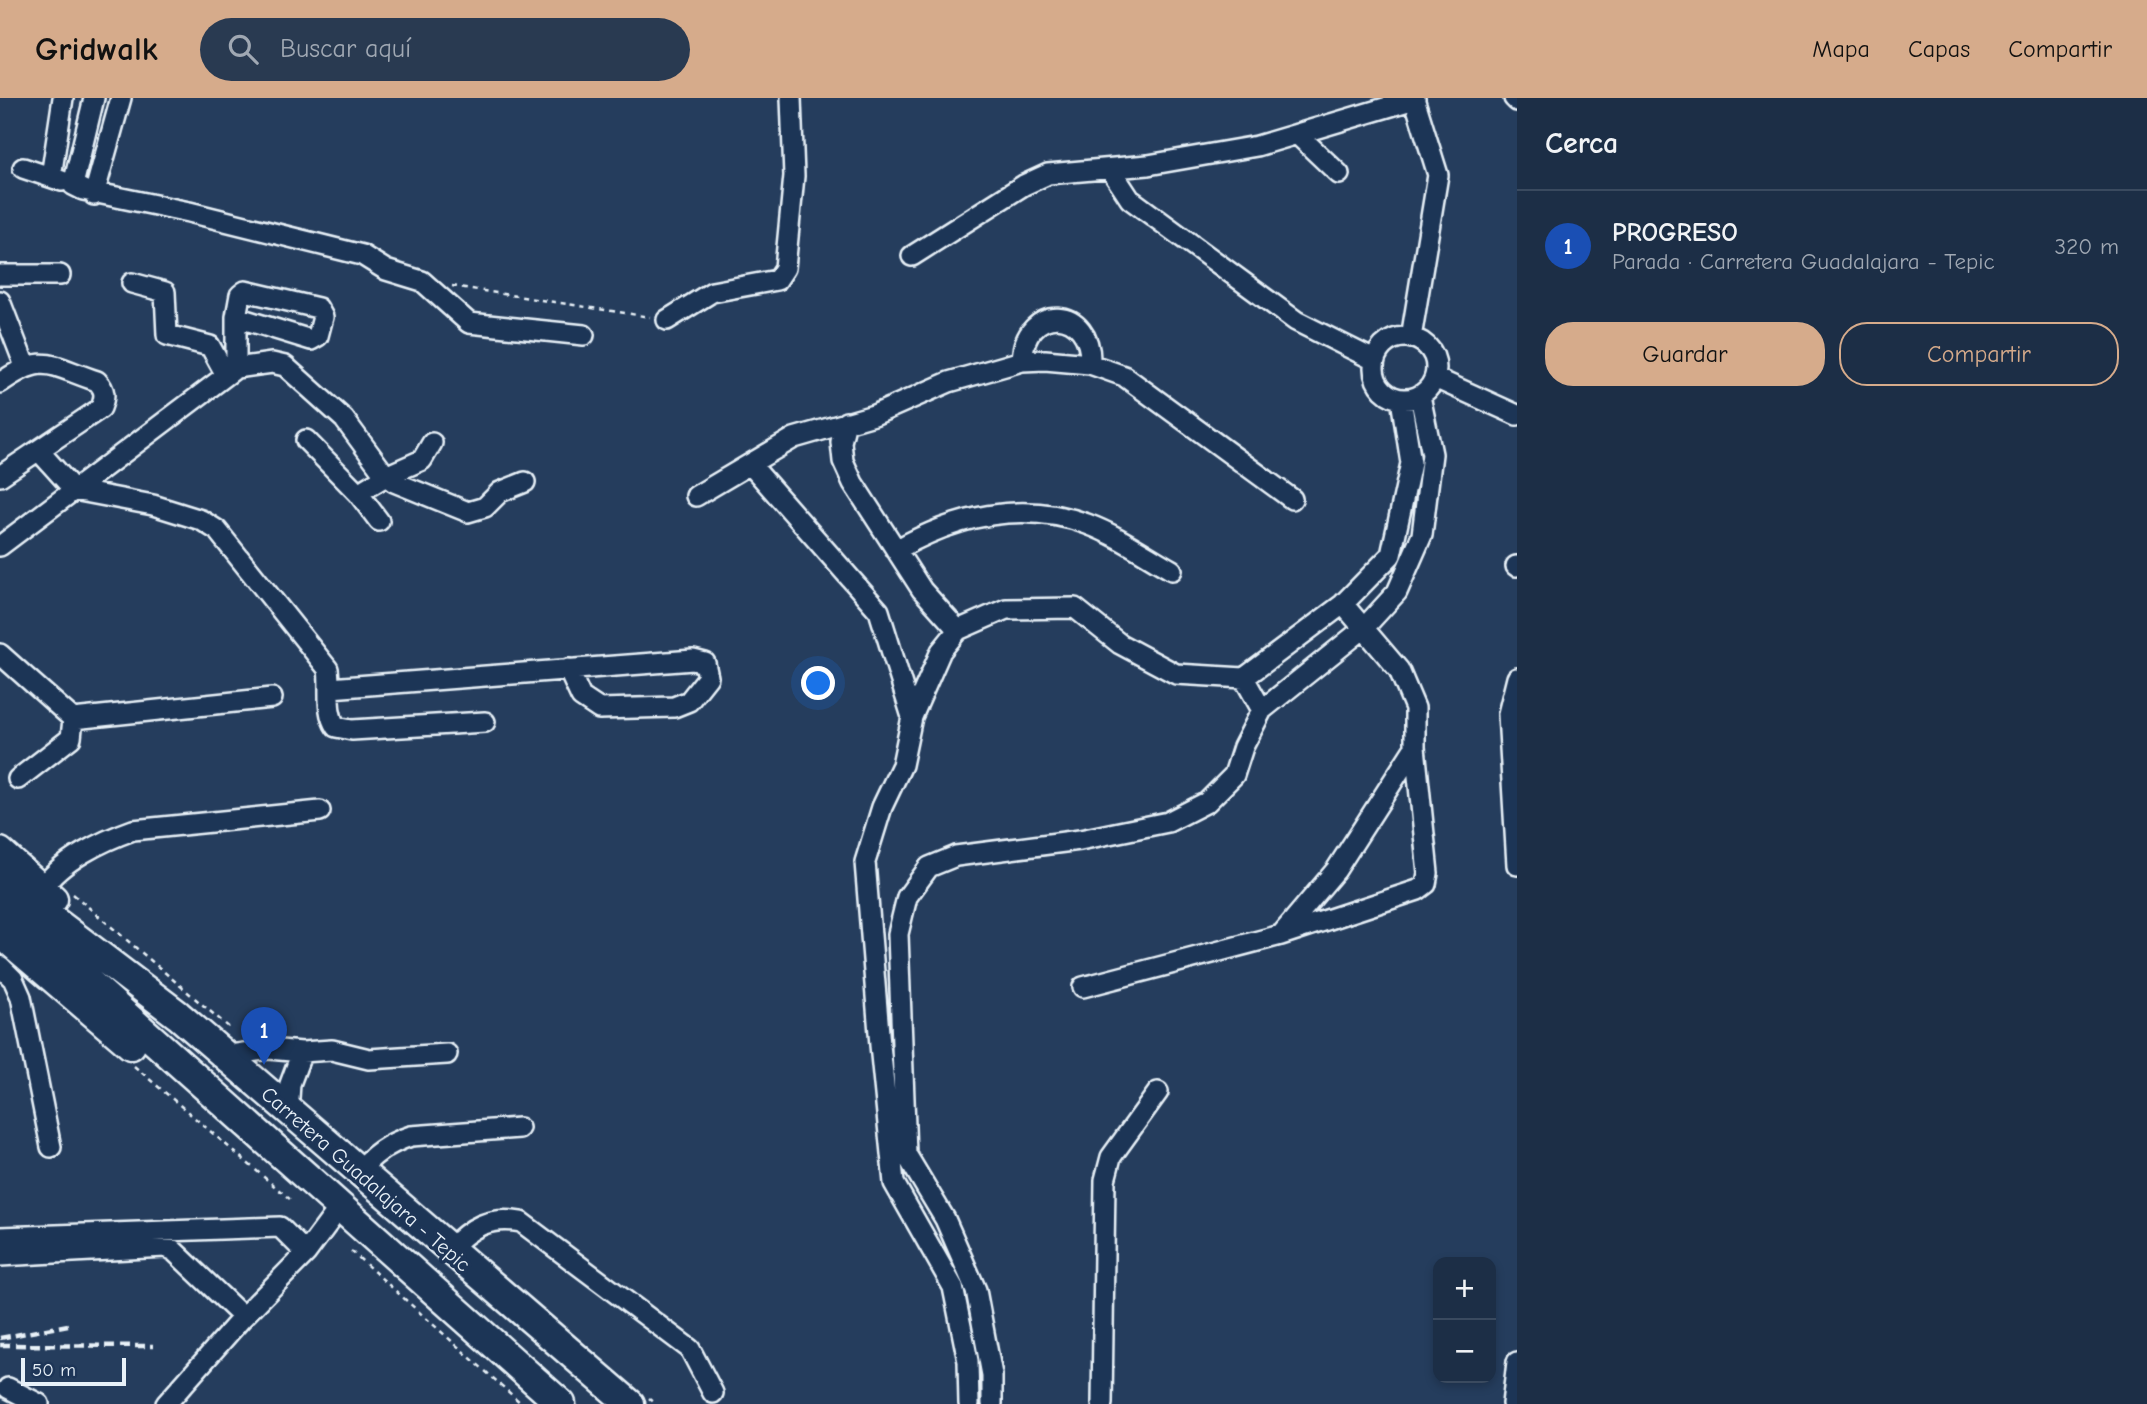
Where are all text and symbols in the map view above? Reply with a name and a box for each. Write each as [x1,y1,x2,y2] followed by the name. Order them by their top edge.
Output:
[200,18,690,81] search box
[35,30,158,68] text: Gridwalk
[224,30,262,68] icon: search
[280,34,411,64] text: Buscar aquí
[1812,35,1870,63] text: Mapa
[1908,35,1970,63] text: Capas
[2008,35,2112,63] text: Compartir
[1545,126,1618,161] text: Cerca
[1612,218,1738,248] text: PROGRESO
[1563,233,1573,260] text: 1
[2055,233,2119,260] text: 320 m
[1612,248,1995,275] text: Parada · Carretera Guadalajara - Tepic
[1545,322,1825,386] button: Guardar
[1839,322,2119,386] button: Compartir
[801,666,835,700] your location
[241,1007,287,1065] pin: 1
[257,1082,475,1276] street label: Carretera Guadalajara - Tepic
[1433,1257,1496,1383] map controls
[1433,1257,1496,1320] button: +
[1433,1320,1496,1383] button: −
[21,1355,126,1387] scale bar
[32,1359,76,1381] text: 50 m

